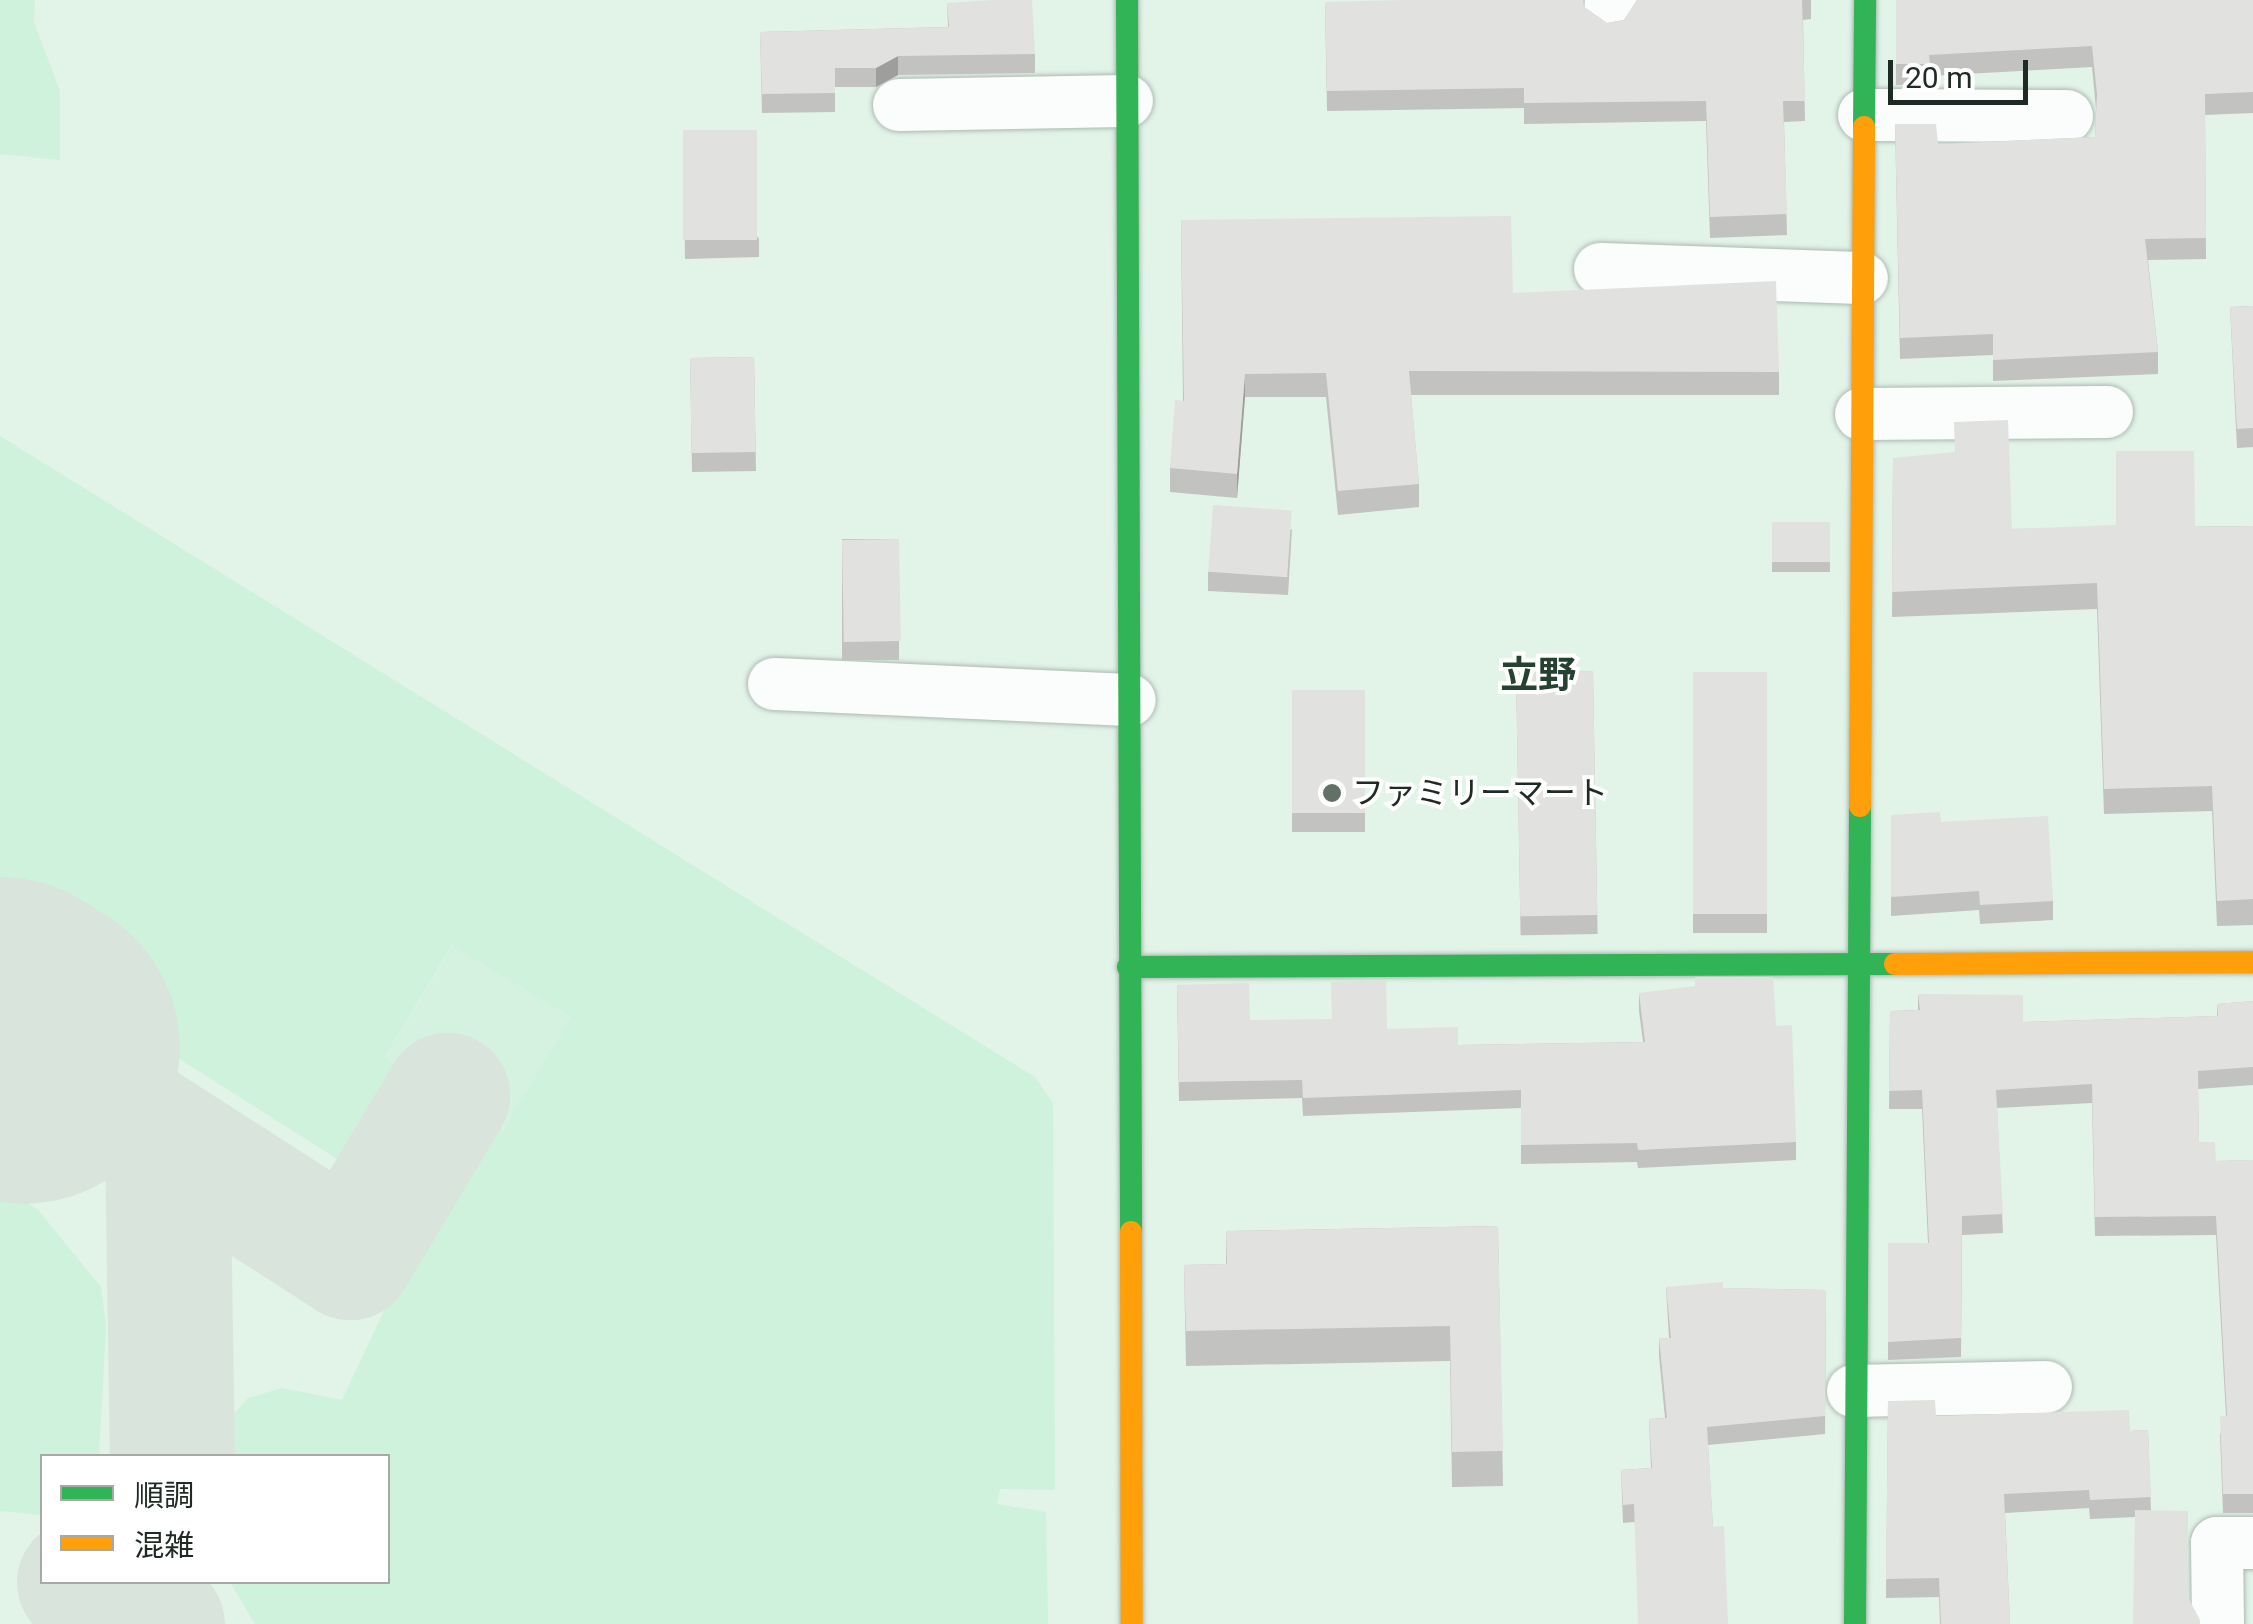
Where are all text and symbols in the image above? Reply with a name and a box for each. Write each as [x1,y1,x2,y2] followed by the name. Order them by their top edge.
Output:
[1893,40,2033,102] scale bar
[1905,60,1972,95] text: 20 m
[1500,653,1576,699] district label: 立野
[1352,774,1608,812] place label: ファミリーマート
[1321,782,1343,804] marker: ファミリーマート
[40,1454,390,1584] legend
[134,1478,194,1513] text: 順調
[134,1528,194,1563] text: 混雑

